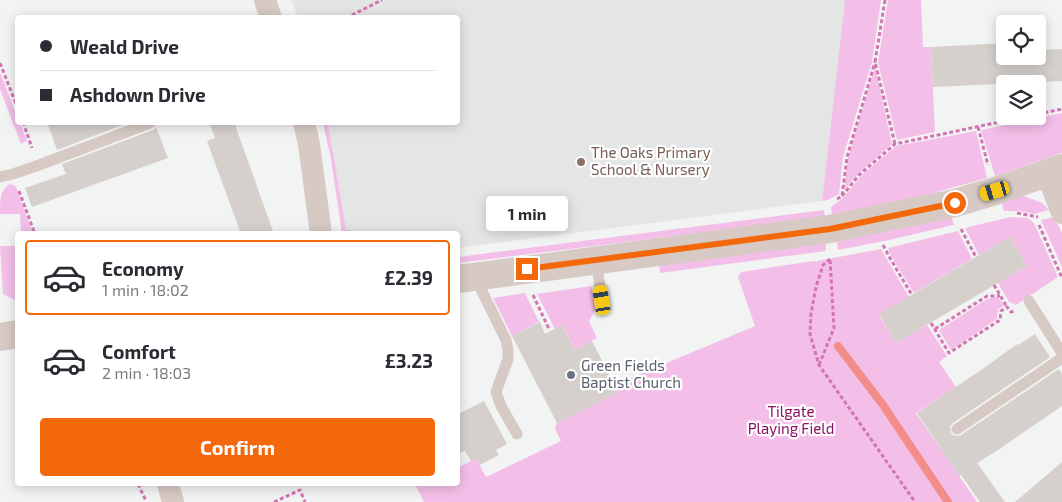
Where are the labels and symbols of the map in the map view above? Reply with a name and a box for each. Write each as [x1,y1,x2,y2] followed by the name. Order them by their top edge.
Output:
[591,143,711,178] place label: The Oaks Primary School & Nursery
[575,156,587,168] marker: The Oaks Primary School & Nursery
[978,180,1011,202] car
[944,192,966,214] route start
[486,196,568,232] callout: 1 min
[516,258,538,280] route end
[592,284,611,316] car
[581,356,681,391] place label: Green Fields Baptist Church
[565,369,577,381] marker: Green Fields Baptist Church
[748,402,834,437] park label: Tilgate Playing Field

